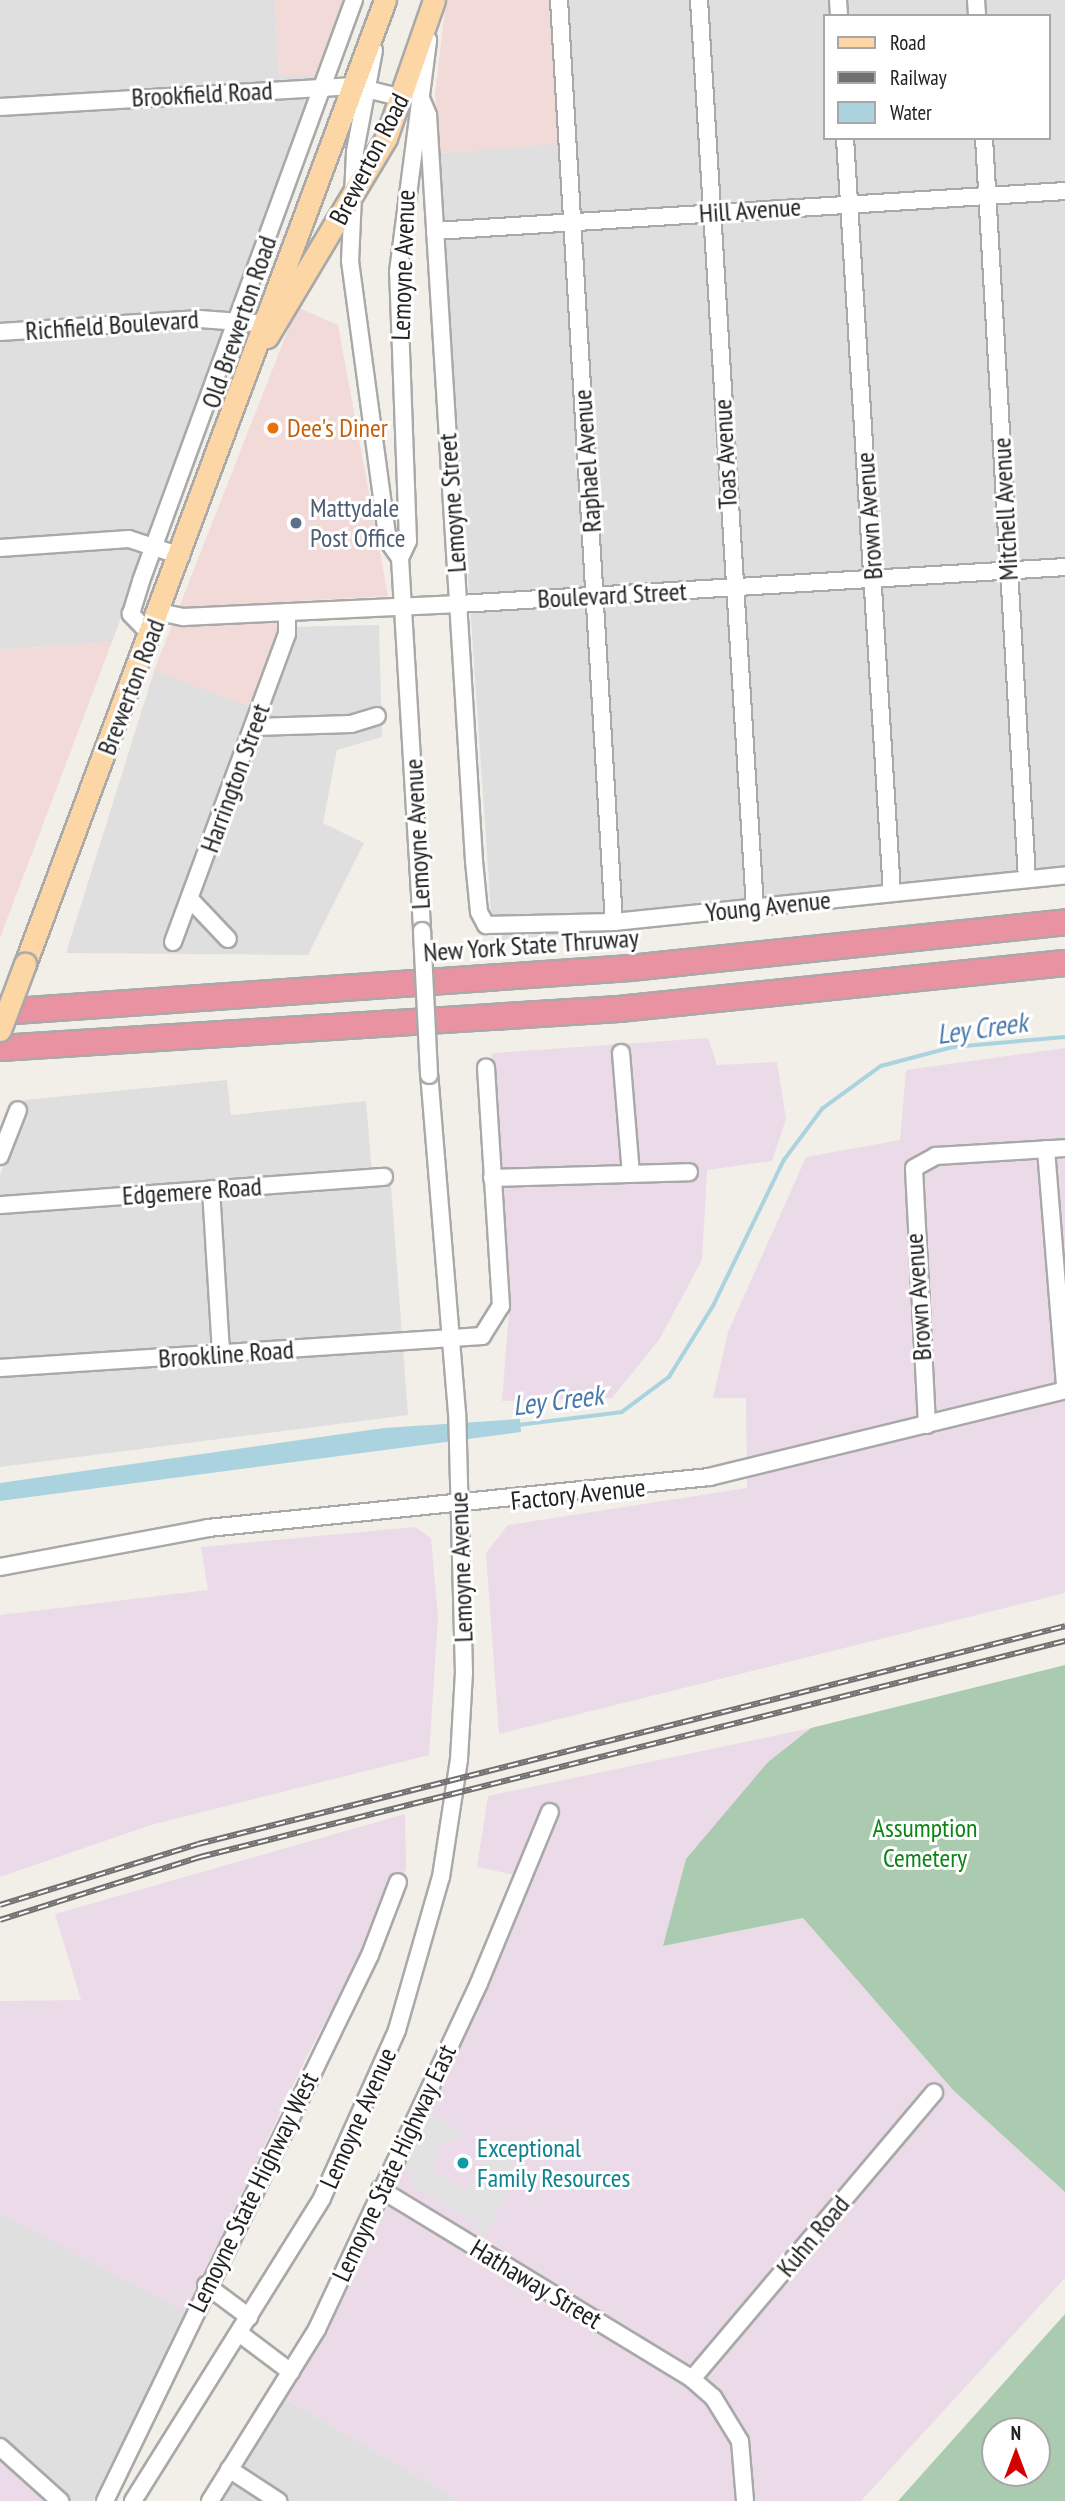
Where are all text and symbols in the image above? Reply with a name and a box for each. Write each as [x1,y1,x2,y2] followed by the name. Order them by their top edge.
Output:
[824,14,1051,140] legend
[890,29,926,56] text: Road
[890,64,947,91] text: Railway
[131,75,273,113] street label: Brookfield Road
[323,88,415,230] street label: Brewerton Road
[890,99,932,126] text: Water
[385,189,421,341] street label: Lemoyne Avenue
[698,191,802,229] street label: Hill Avenue
[195,232,283,412] street label: Old Brewerton Road
[24,303,200,347] street label: Richfield Boulevard
[566,388,608,534] street label: Raphael Avenue
[707,398,743,510] street label: Toas Avenue
[287,412,388,444] place label: Dee's Diner
[265,420,281,436] marker: Dee's Diner
[432,432,472,574] street label: Lemoyne Street
[986,436,1024,582] street label: Mitchell Avenue
[849,451,889,581] street label: Brown Avenue
[310,492,406,554] place label: Mattydale Post Office
[288,515,304,531] marker: Mattydale Post Office
[537,576,687,614] street label: Boulevard Street
[91,615,171,759] street label: Brewerton Road
[194,699,276,857] street label: Harrington Street
[397,758,437,910] street label: Lemoyne Avenue
[704,884,832,928] street label: Young Avenue
[421,922,641,968] street label: New York State Thruway
[934,1005,1030,1051] water label: Ley Creek
[121,1171,263,1211] street label: Edgemere Road
[898,1232,938,1362] street label: Brown Avenue
[157,1334,295,1374] street label: Brookline Road
[510,1378,606,1422] water label: Ley Creek
[508,1471,648,1517] street label: Factory Avenue
[443,1491,479,1643] street label: Lemoyne Avenue
[873,1812,977,1874] park label: Assumption Cemetery
[325,2039,463,2287] street label: Lemoyne State Highway East
[313,2042,403,2194] street label: Lemoyne Avenue
[181,2066,325,2318] street label: Lemoyne State Highway West
[477,2132,631,2194] place label: Exceptional Family Resources
[455,2155,471,2171] marker: Exceptional Family Resources
[770,2189,856,2283] street label: Kuhn Road
[464,2232,608,2336] street label: Hathaway Street
[981,2417,1051,2487] north arrow
[1011,2421,1021,2445] text: N

